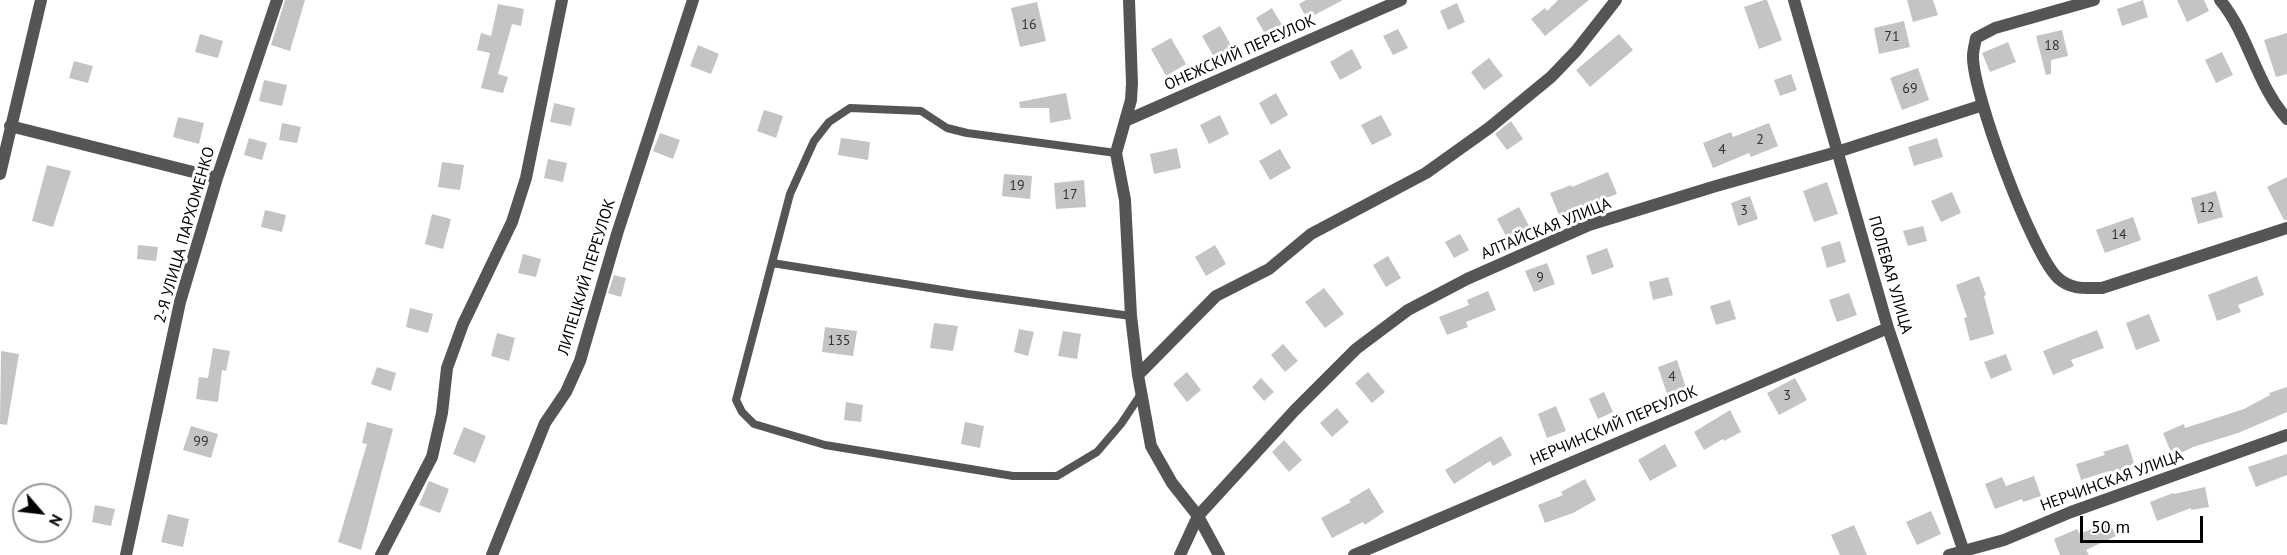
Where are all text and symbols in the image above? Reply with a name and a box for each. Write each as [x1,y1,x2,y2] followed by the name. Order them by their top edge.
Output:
[1161,11,1319,95] street label: ОНЕЖСКИЙ ПЕРЕУЛОК
[1021,17,1037,33] house number: 16
[1884,29,1900,45] house number: 71
[2044,38,2060,54] house number: 18
[1902,81,1918,97] house number: 69
[1756,132,1764,148] house number: 2
[1718,142,1726,158] house number: 4
[151,145,219,325] street label: 2-Я УЛИЦА ПАРХОМЕНКО
[1009,178,1025,194] house number: 19
[1062,187,1078,203] house number: 17
[1478,194,1614,264] street label: АЛТАЙСКАЯ УЛИЦА
[554,196,620,358] street label: ЛИПЕЦКИЙ ПЕРЕУЛОК
[2199,200,2215,216] house number: 12
[1740,203,1748,219] house number: 3
[1864,214,1916,336] street label: ПОЛЕВАЯ УЛИЦА
[2111,227,2127,243] house number: 14
[1536,270,1544,286] house number: 9
[828,333,850,349] house number: 135
[1668,369,1676,385] house number: 4
[1527,382,1701,470] street label: НЕРЧИНСКИЙ ПЕРЕУЛОК
[1783,388,1791,404] house number: 3
[193,434,209,450] house number: 99
[2038,446,2186,516] street label: НЕРЧИНСКАЯ УЛИЦА
[12,483,72,543] north arrow
[2083,504,2206,542] scale bar
[45,511,67,530] text: N
[2091,515,2130,538] text: 50 m

